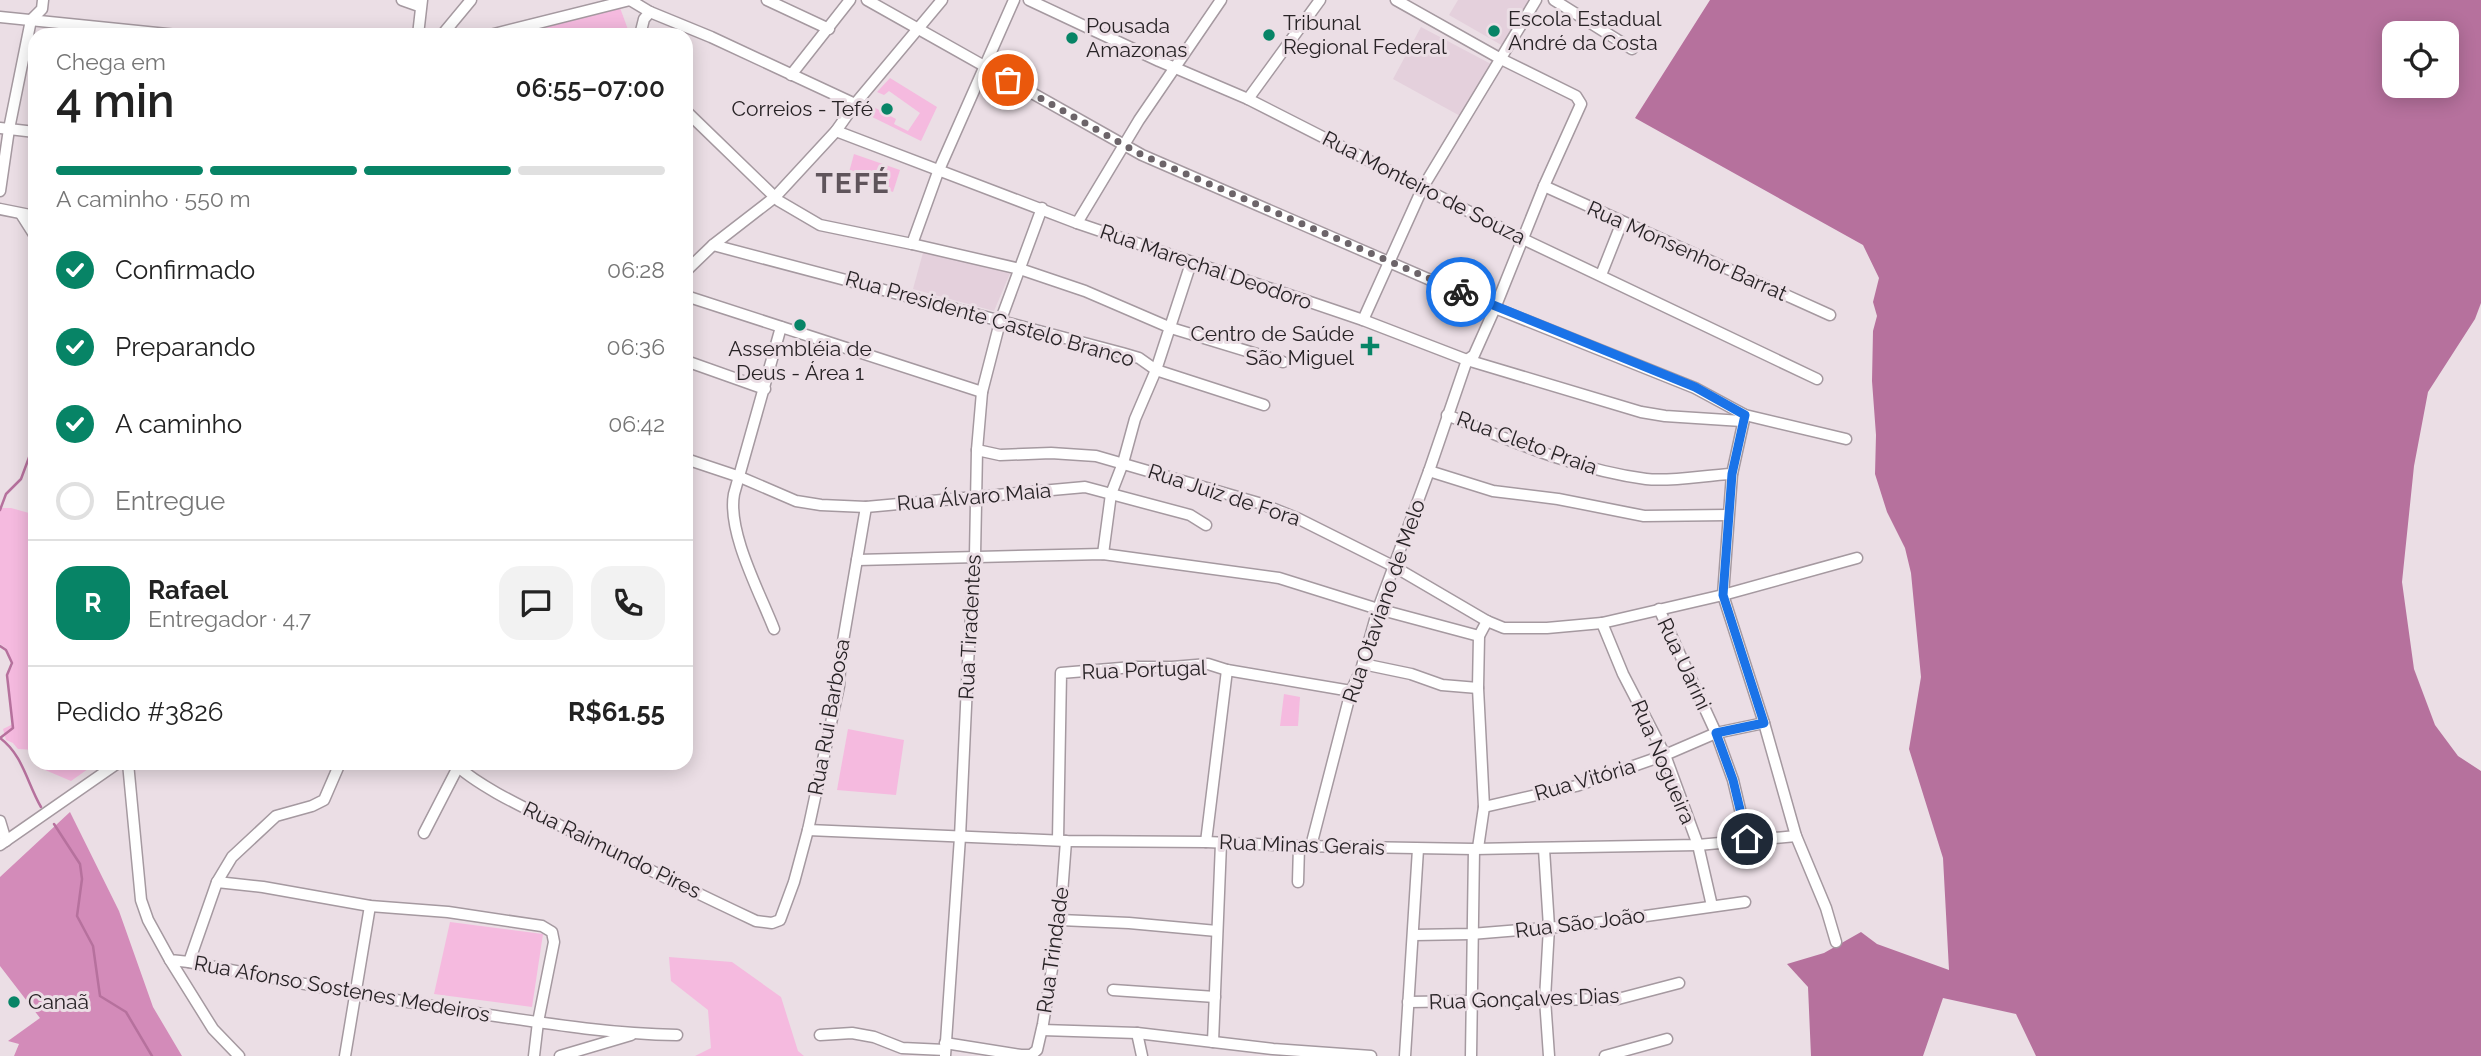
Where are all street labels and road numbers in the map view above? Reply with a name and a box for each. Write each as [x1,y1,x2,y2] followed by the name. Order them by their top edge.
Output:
[1319,125,1530,250] street label: Rua Monteiro de Souza
[1583,195,1791,306] street label: Rua Monsenhor Barrat
[1097,218,1315,315] street label: Rua Marechal Deodoro
[843,265,1138,372] street label: Rua Presidente Castelo Branco
[1453,406,1601,480] street label: Rua Cleto Praia
[1145,458,1303,531] street label: Rua Juiz de Fora
[896,477,1052,516] street label: Rua Álvaro Maia
[1337,496,1430,706] street label: Rua Otaviano de Melo
[953,554,986,700] street label: Rua Tiradentes
[1652,614,1717,714] street label: Rua Uarini
[802,637,855,797] street label: Rua Rui Barbosa
[1081,655,1207,684] street label: Rua Portugal
[1626,696,1701,828] street label: Rua Nogueira
[1532,753,1638,806] street label: Rua Vitória
[519,796,705,903] street label: Rua Raimundo Pires
[1219,829,1385,860] street label: Rua Minas Gerais
[1031,885,1074,1015] street label: Rua Trindade
[1514,902,1646,943] street label: Rua São João
[192,950,492,1027] street label: Rua Afonso Sostenes Medeiros
[1428,983,1620,1014] street label: Rua Gonçalves Dias

